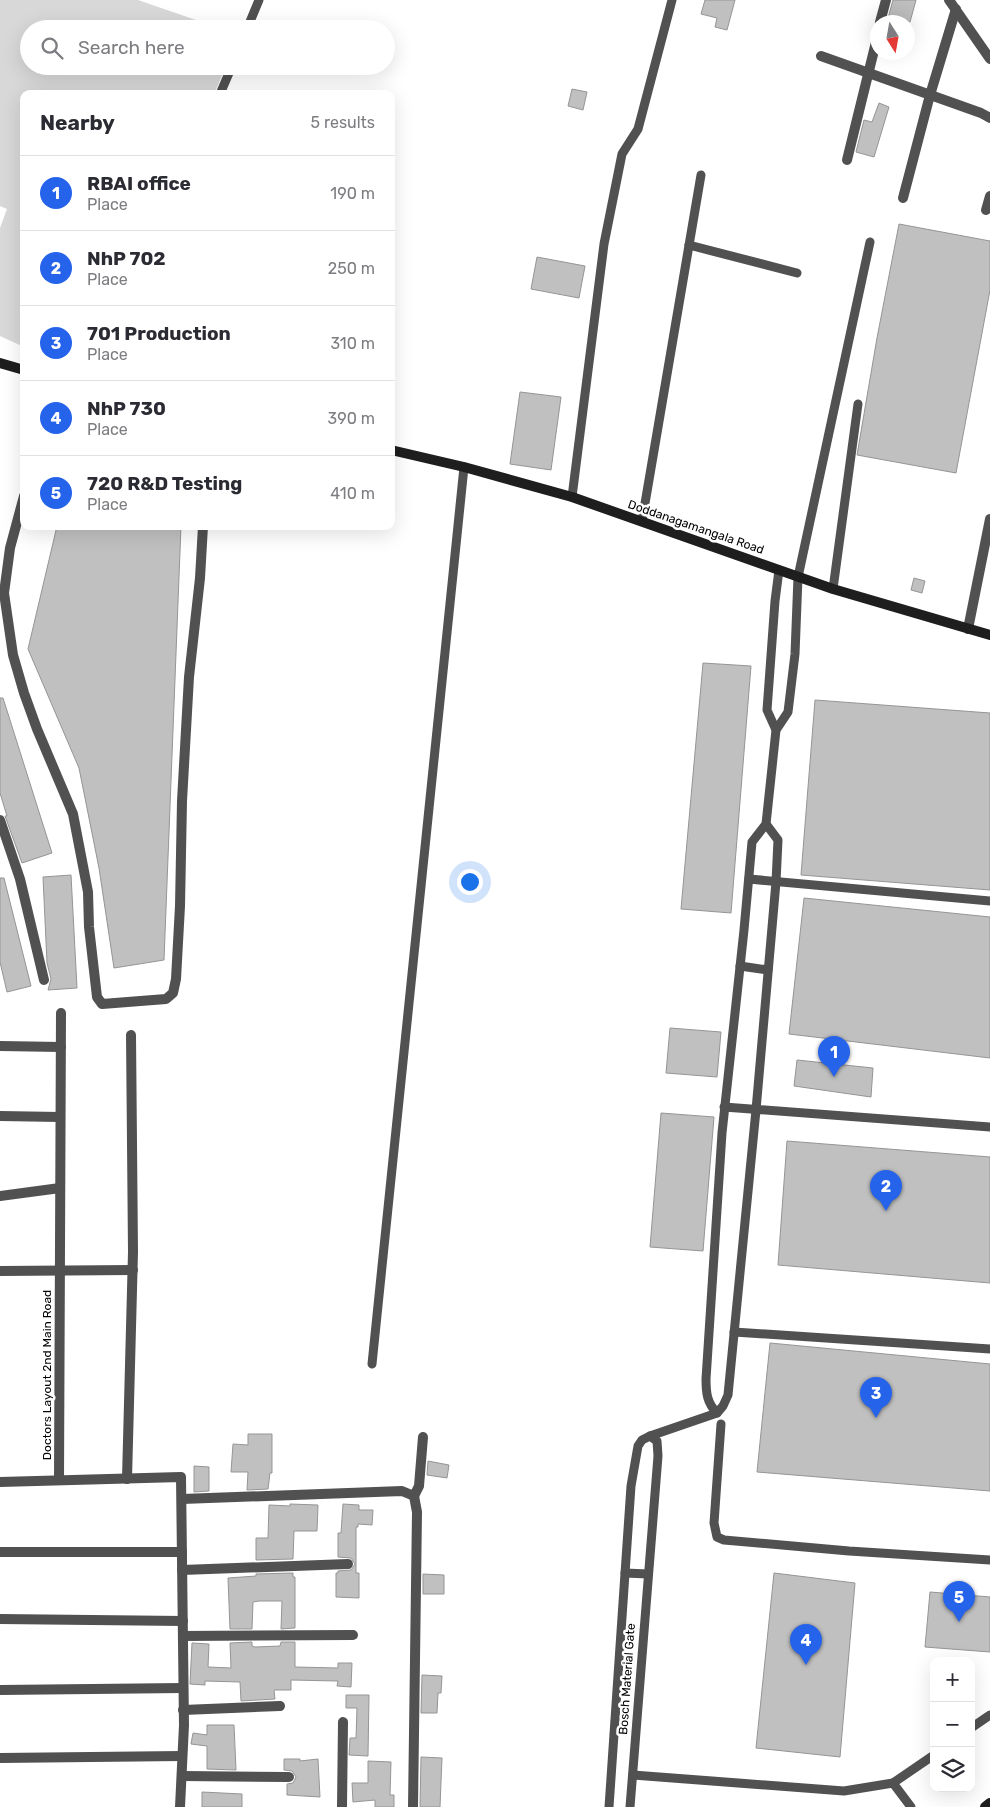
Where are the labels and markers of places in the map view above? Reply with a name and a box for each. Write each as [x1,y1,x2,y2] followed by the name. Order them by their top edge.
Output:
[818,1036,850,1077] pin: 1
[870,1170,902,1211] pin: 2
[860,1377,892,1418] pin: 3
[943,1581,975,1622] pin: 5
[790,1624,822,1665] pin: 4

